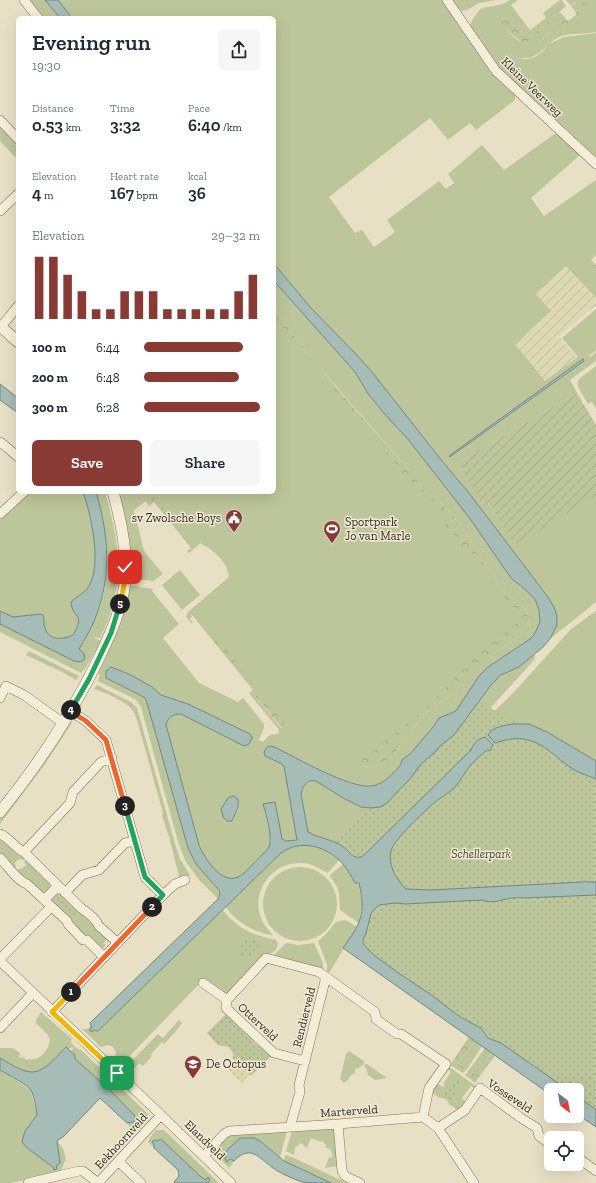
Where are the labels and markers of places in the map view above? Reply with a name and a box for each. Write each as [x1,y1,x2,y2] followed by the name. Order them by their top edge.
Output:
[224,508,244,533] public building icon: sv Zwolsche Boys
[132,511,221,525] place label: sv Zwolsche Boys
[345,515,411,543] place label: Sportpark Jo van Marle
[322,519,342,544] sports icon: Sportpark Jo van Marle
[108,550,142,584] pin
[110,594,130,614] pin: 5
[61,700,81,720] pin: 4
[115,796,135,816] pin: 3
[142,897,162,917] pin: 2
[61,982,81,1002] pin: 1
[183,1054,203,1079] school or university icon: De Octopus
[100,1056,134,1090] pin
[206,1057,266,1071] place label: De Octopus

